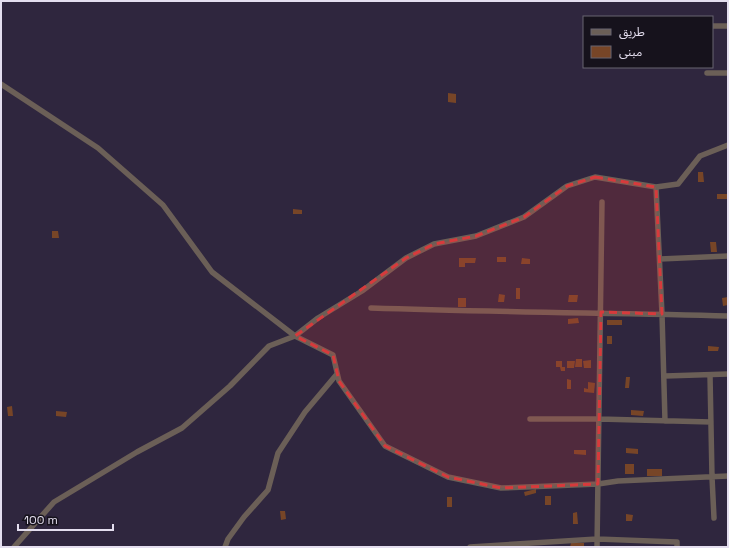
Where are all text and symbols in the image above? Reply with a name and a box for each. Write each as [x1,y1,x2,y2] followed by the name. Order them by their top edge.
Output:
[583,16,713,68] legend
[619,24,645,40] text: طريق
[619,44,642,60] text: مبنى
[18,506,113,532] scale bar
[24,512,58,528] text: 100 m

